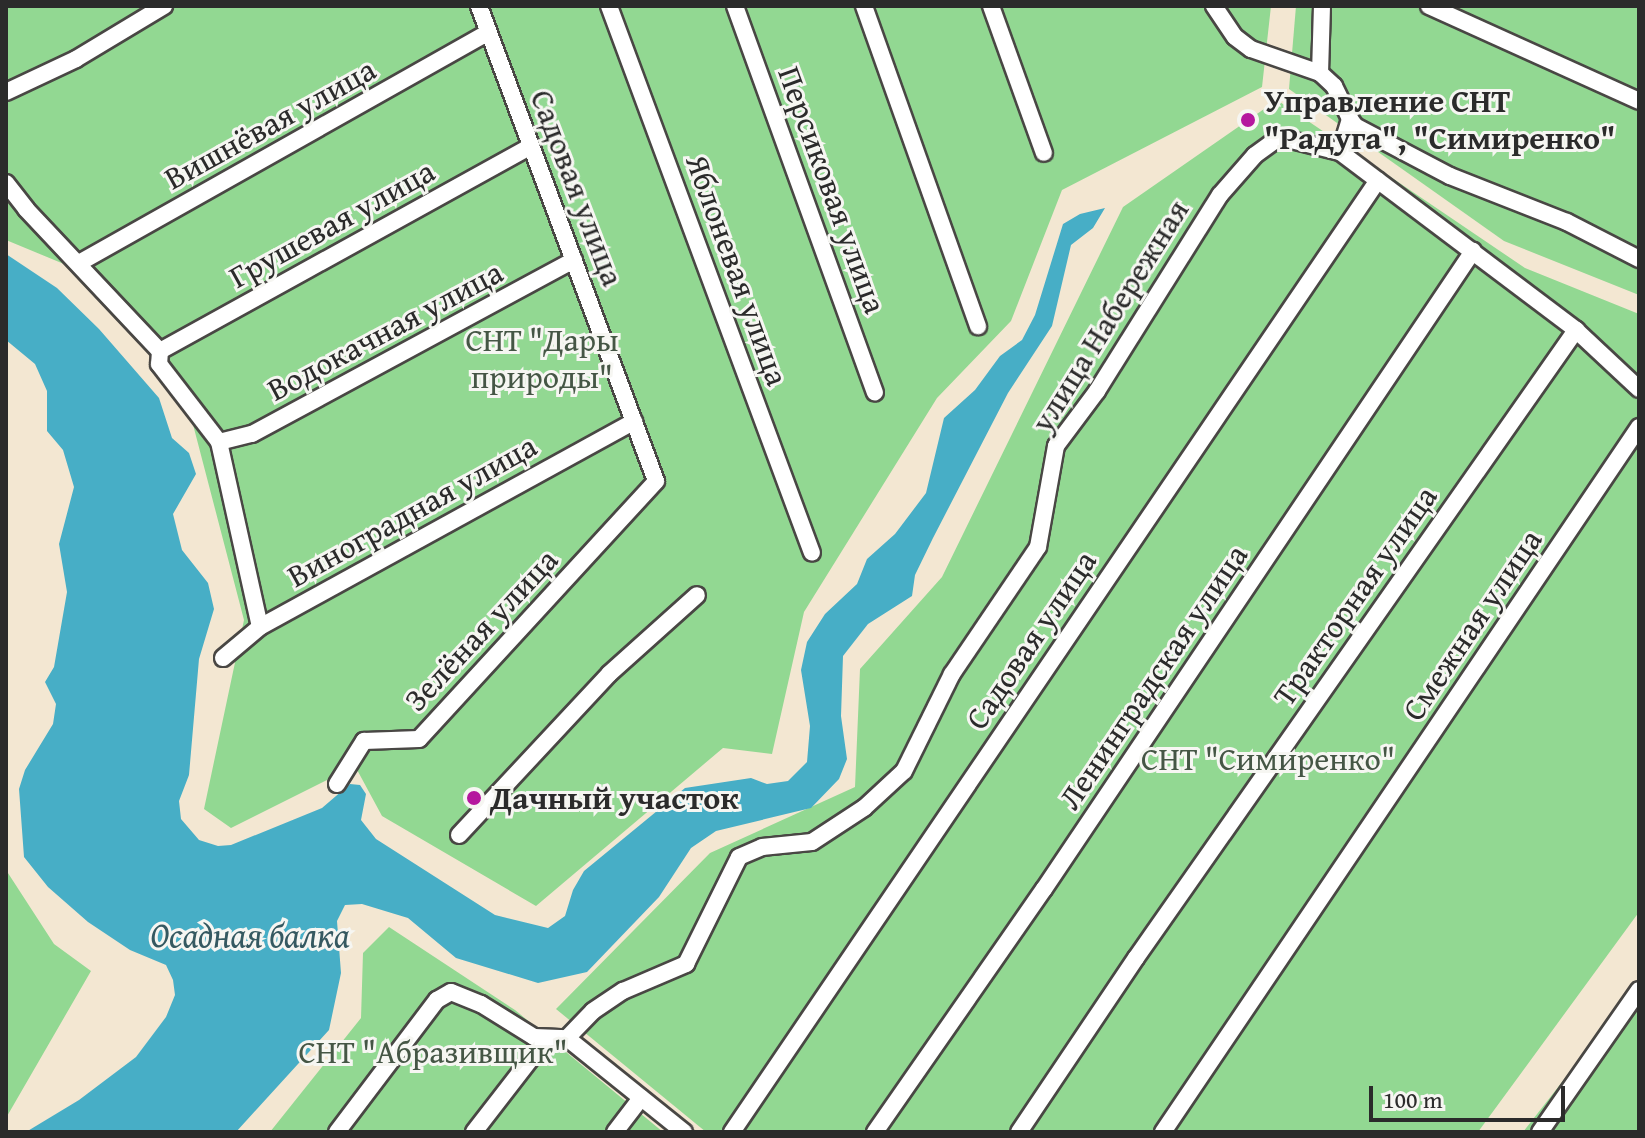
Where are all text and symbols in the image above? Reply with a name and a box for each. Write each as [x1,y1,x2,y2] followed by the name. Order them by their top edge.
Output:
[158,50,382,198] street label: Вишнёвая улица
[770,61,894,319] street label: Персиковая улица
[1264,83,1616,158] place label: Управление СНТ "Радуга", "Симиренко"
[522,85,632,291] street label: Садовая улица
[1239,111,1257,129] marker: Управление СНТ "Радуга", "Симиренко"
[677,149,797,391] street label: Яблоневая улица
[223,152,441,296] street label: Грушевая улица
[1023,193,1197,439] street label: улица Набережная
[261,253,509,409] street label: Водокачная улица
[465,322,619,397] park label: СНТ "Дары природы"
[281,427,543,595] street label: Виноградная улица
[1265,479,1445,713] street label: Тракторная улица
[1394,522,1550,728] street label: Смежная улица
[1050,537,1256,817] street label: Ленинградская улица
[396,541,566,719] street label: Зелёная улица
[957,544,1105,736] street label: Садовая улица
[1141,740,1395,778] park label: СНТ "Симиренко"
[490,779,739,817] place label: Дачный участок
[465,789,483,807] marker: Дачный участок
[150,915,350,955] water label: Осадная балка
[298,1033,568,1071] park label: СНТ "Абразивщик"
[1373,1070,1569,1120] scale bar
[1383,1082,1443,1117] text: 100 m

